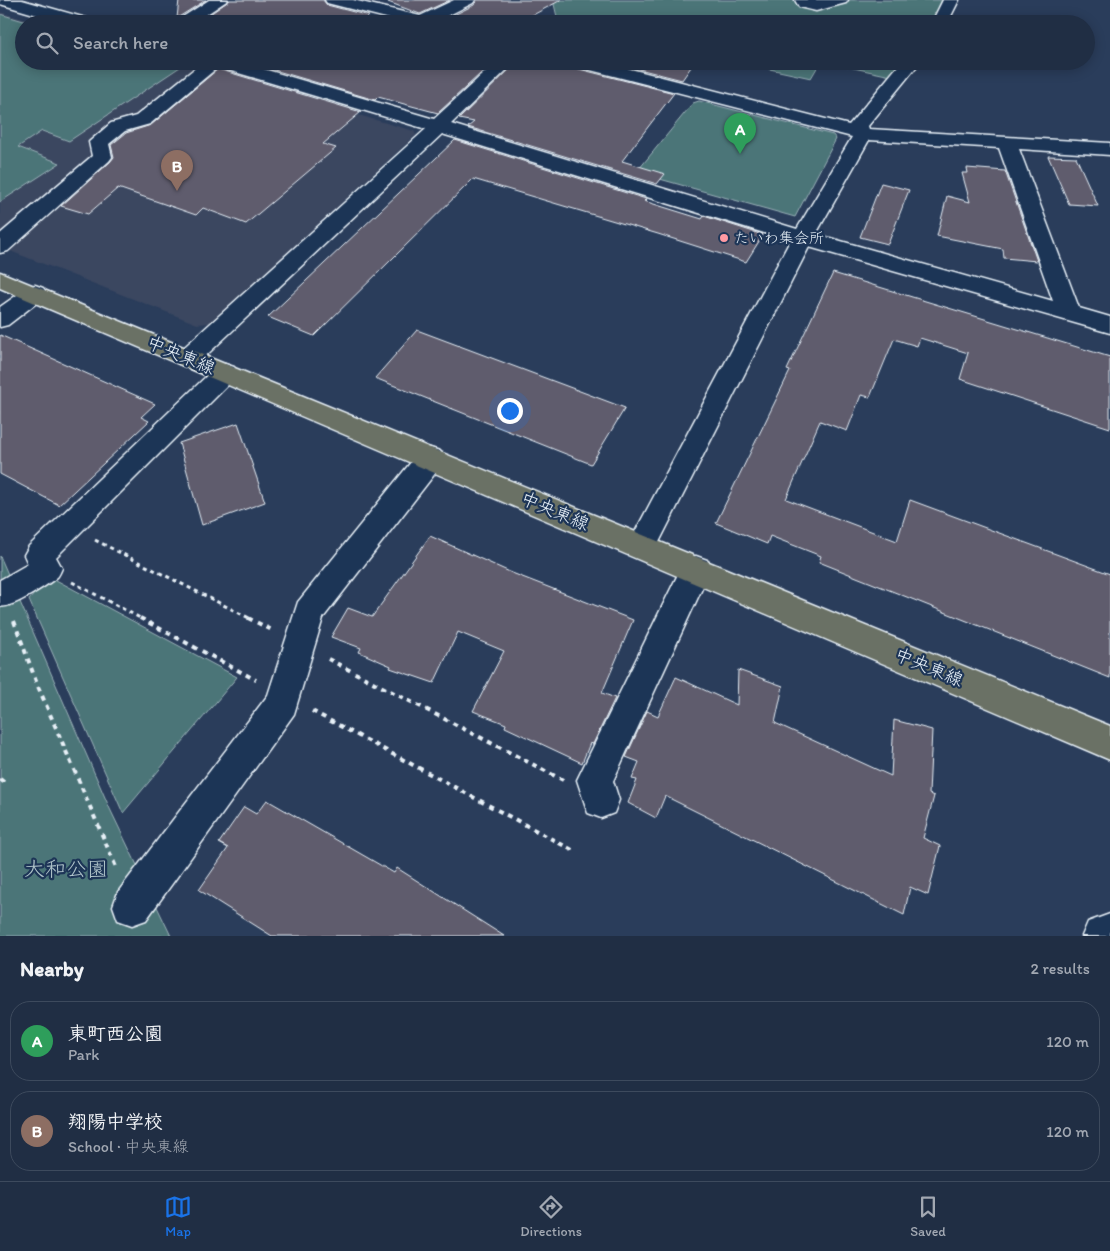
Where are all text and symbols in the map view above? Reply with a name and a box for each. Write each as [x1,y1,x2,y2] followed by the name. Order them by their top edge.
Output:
[15,15,1095,70] search box
[33,29,61,57] icon: search
[73,31,168,54] text: Search here
[724,113,756,154] pin: A
[161,150,193,191] pin: B
[734,229,824,247] place label: たいわ集会所
[718,232,730,244] marker: たいわ集会所
[144,331,218,379] street label: 中央東線
[497,398,523,424] your location
[518,487,592,535] street label: 中央東線
[892,643,966,691] street label: 中央東線
[24,856,108,881] park label: 大和公園
[20,956,84,981] text: Nearby
[1030,959,1090,978] text: 2 results
[68,1022,163,1045] text: 東町西公園
[32,1032,42,1051] text: A
[1046,1032,1089,1051] text: 120 m
[68,1045,99,1064] text: Park
[68,1110,163,1133] text: 翔陽中学校
[32,1122,42,1141] text: B
[1046,1122,1089,1141] text: 120 m
[68,1137,189,1156] text: School · 中央東線
[164,1193,192,1240] tab: Map
[520,1193,582,1240] tab: Directions
[910,1193,946,1240] tab: Saved

